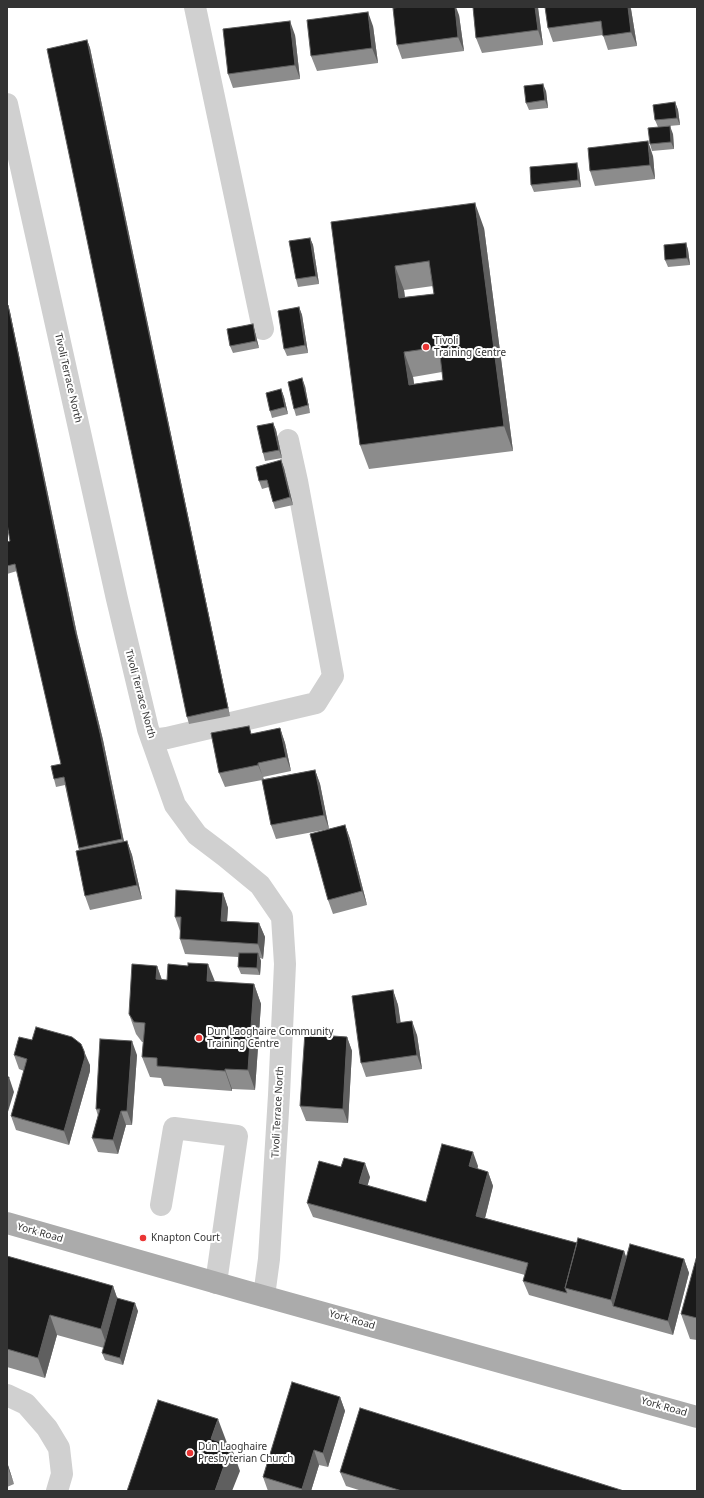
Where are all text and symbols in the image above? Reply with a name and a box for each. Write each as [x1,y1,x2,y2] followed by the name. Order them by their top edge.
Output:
[52,332,84,424] street label: Tivoli Terrace North
[434,335,506,358] place label: Tivoli Training Centre
[421,342,431,352] marker: Tivoli Training Centre
[122,648,158,740] street label: Tivoli Terrace North
[207,1026,334,1050] place label: Dun Laoghaire Community Training Centre
[194,1033,204,1043] marker: Dun Laoghaire Community Training Centre
[270,1066,286,1158] street label: Tivoli Terrace North
[16,1221,64,1245] street label: York Road
[151,1232,220,1244] place label: Knapton Court
[138,1233,148,1243] marker: Knapton Court
[328,1308,376,1332] street label: York Road
[640,1395,688,1419] street label: York Road
[198,1441,293,1464] place label: Dún Laoghaire Presbyterian Church
[185,1448,195,1458] marker: Dún Laoghaire Presbyterian Church

